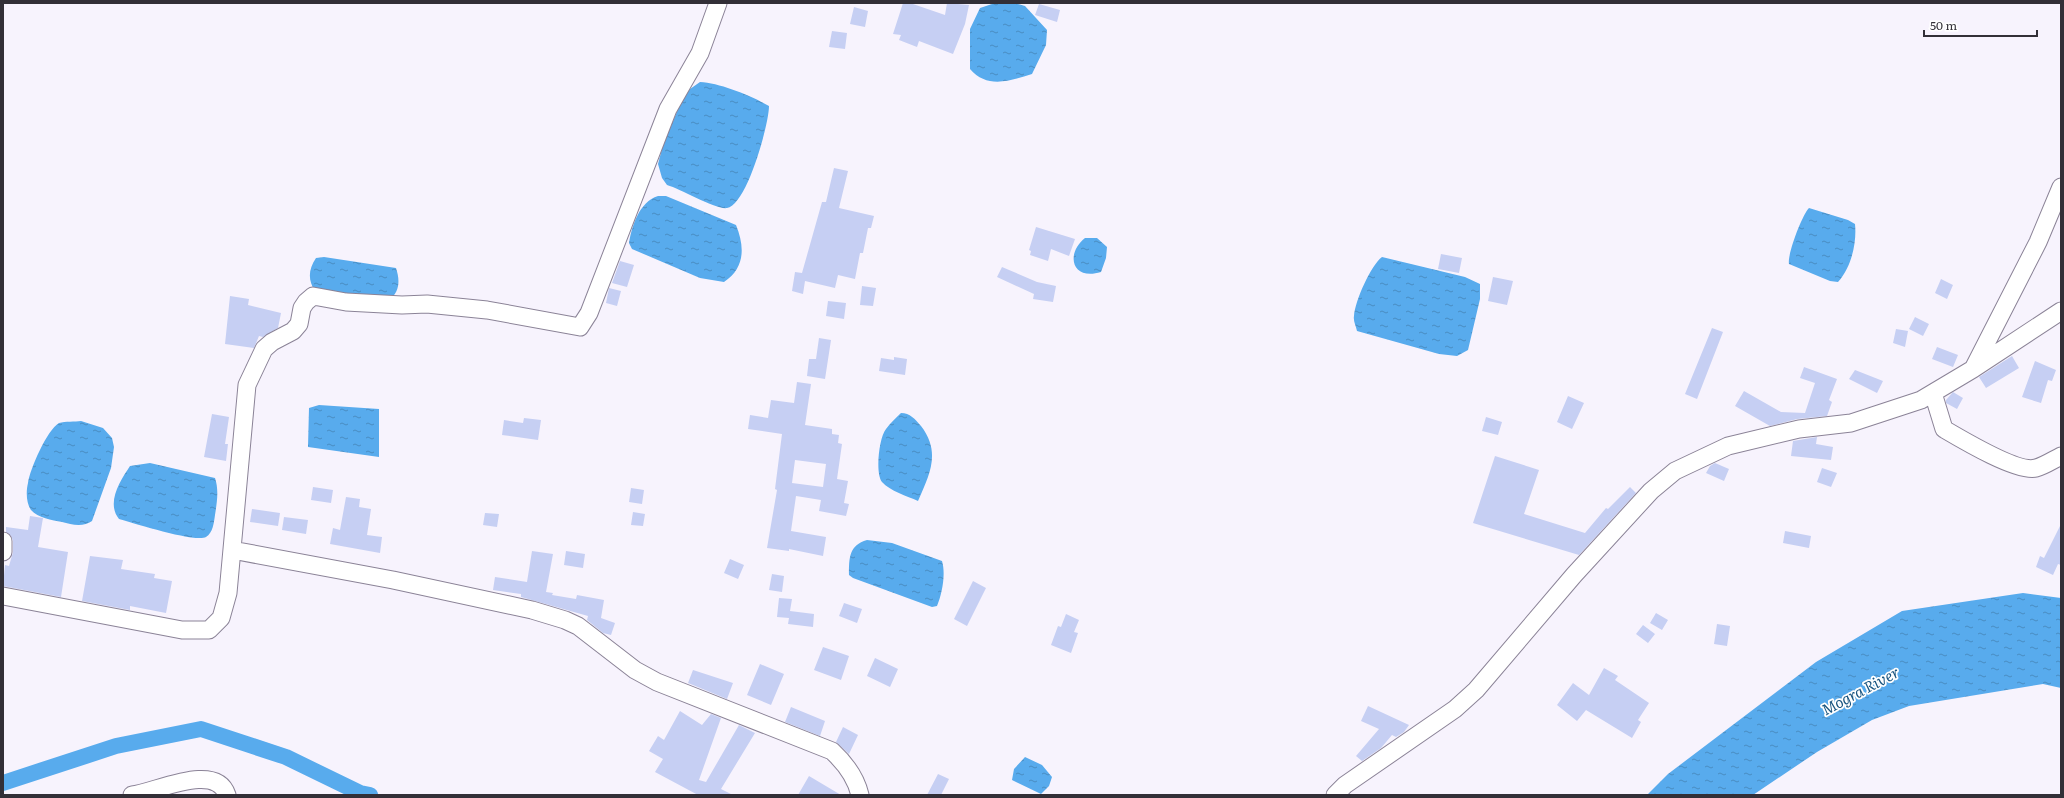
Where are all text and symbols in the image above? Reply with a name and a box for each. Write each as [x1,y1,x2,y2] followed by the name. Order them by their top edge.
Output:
[1924,12,2037,38] scale bar
[1930,16,1957,34] text: 50 m
[1817,660,1903,720] water label: Mogra River

